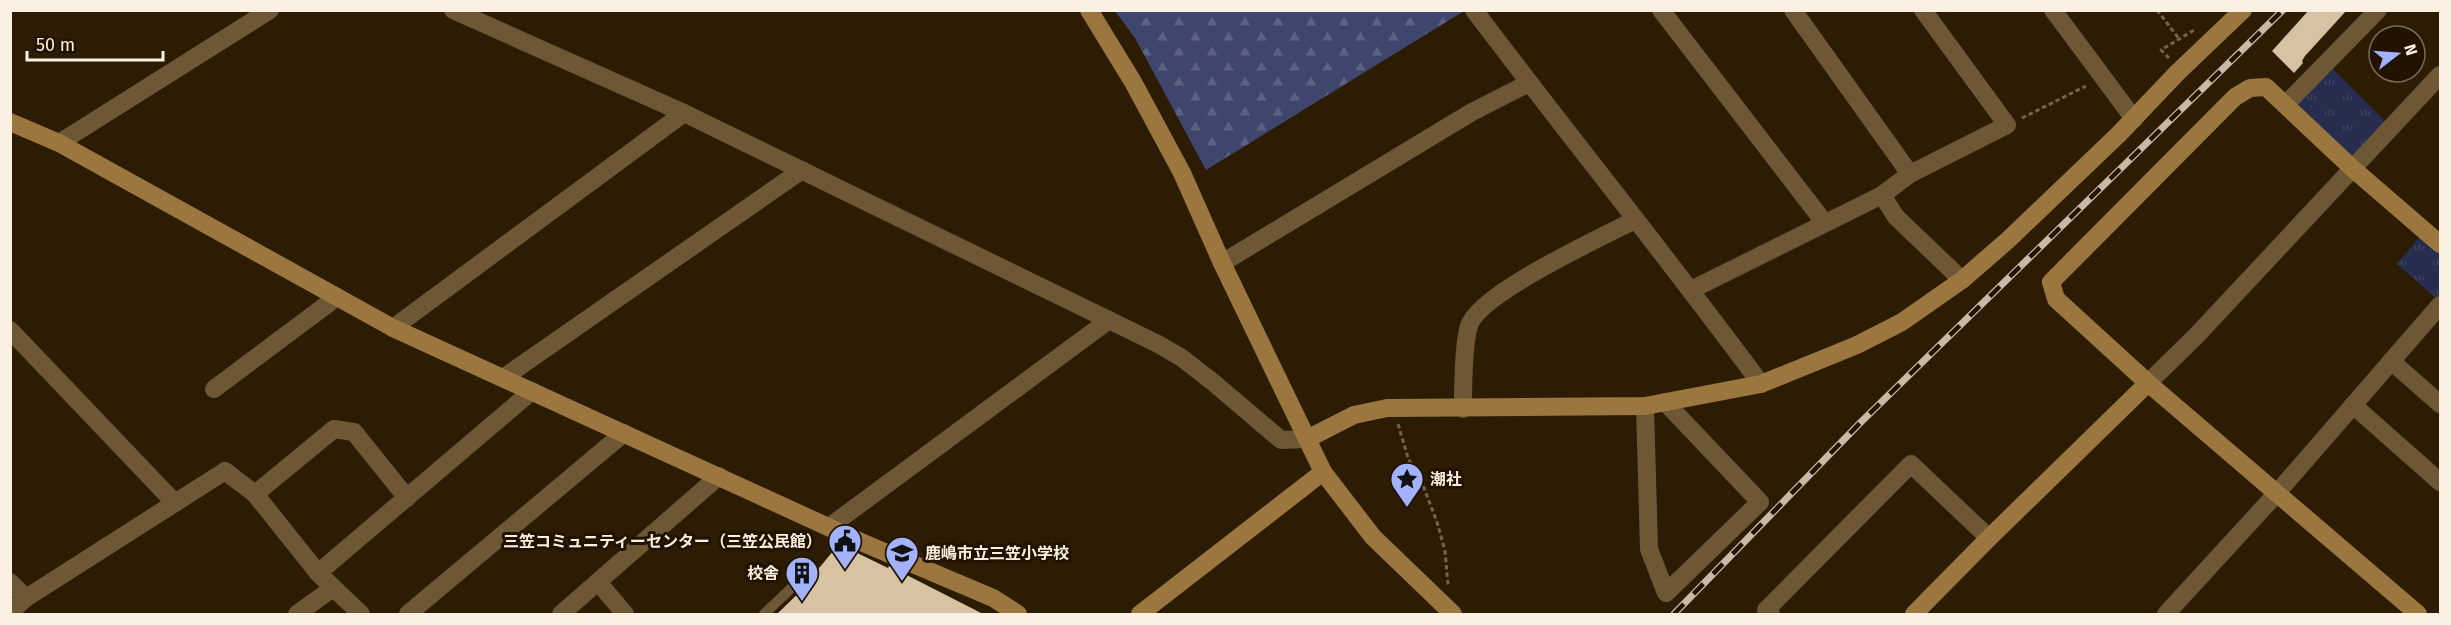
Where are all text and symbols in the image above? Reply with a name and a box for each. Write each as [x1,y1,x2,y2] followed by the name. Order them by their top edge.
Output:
[27,24,164,62] scale bar
[2367,24,2427,84] north arrow
[36,34,75,56] text: 50 m
[2400,42,2422,58] text: N
[1389,461,1425,508] place icon: 潮社
[1430,470,1462,489] place label: 潮社
[827,523,863,570] public building icon: 三笠コミュニティーセンター（三笠公民館）
[503,532,822,551] place label: 三笠コミュニティーセンター（三笠公民館）
[884,535,920,582] school or university icon: 鹿嶋市立三笠小学校
[925,544,1069,563] place label: 鹿嶋市立三笠小学校
[784,555,820,602] building icon: 校舎
[747,564,779,583] place label: 校舎

